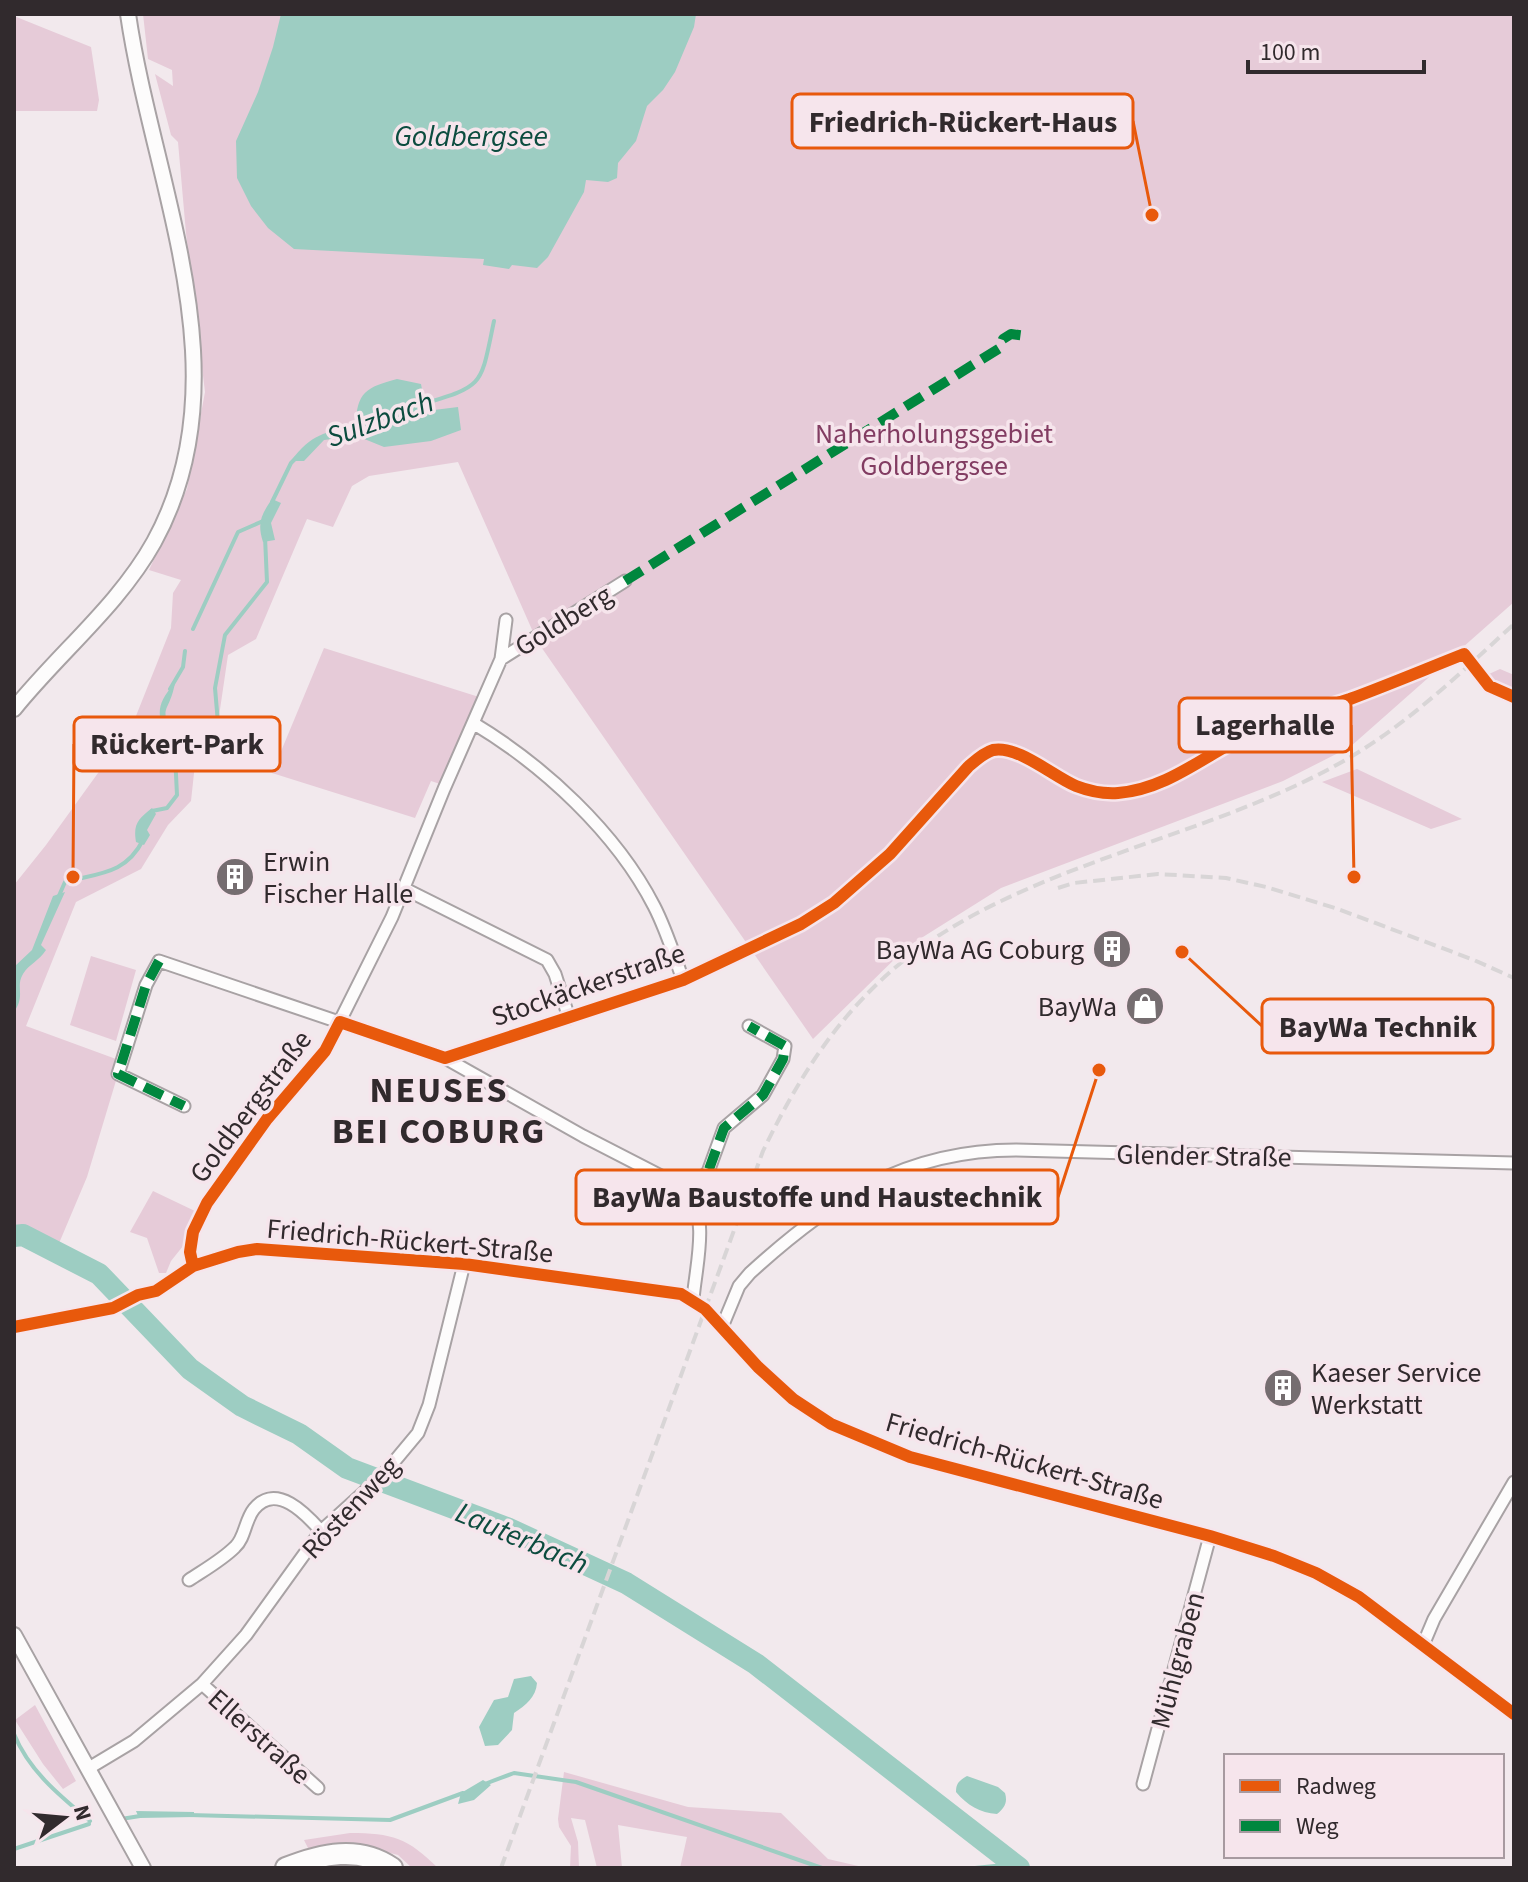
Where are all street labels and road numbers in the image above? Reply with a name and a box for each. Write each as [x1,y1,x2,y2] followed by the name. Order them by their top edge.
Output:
[507,575,620,666] street label: Goldberg
[486,933,691,1037] street label: Stockäckerstraße
[180,1022,321,1191] street label: Goldbergstraße
[1116,1134,1292,1178] street label: Glender Straße
[265,1209,555,1273] street label: Friedrich-Rückert-Straße
[881,1402,1168,1520] street label: Friedrich-Rückert-Straße
[292,1447,409,1568] street label: Röstenweg
[1141,1587,1215,1733] street label: Mühlgraben
[199,1680,320,1794] street label: Ellerstraße

